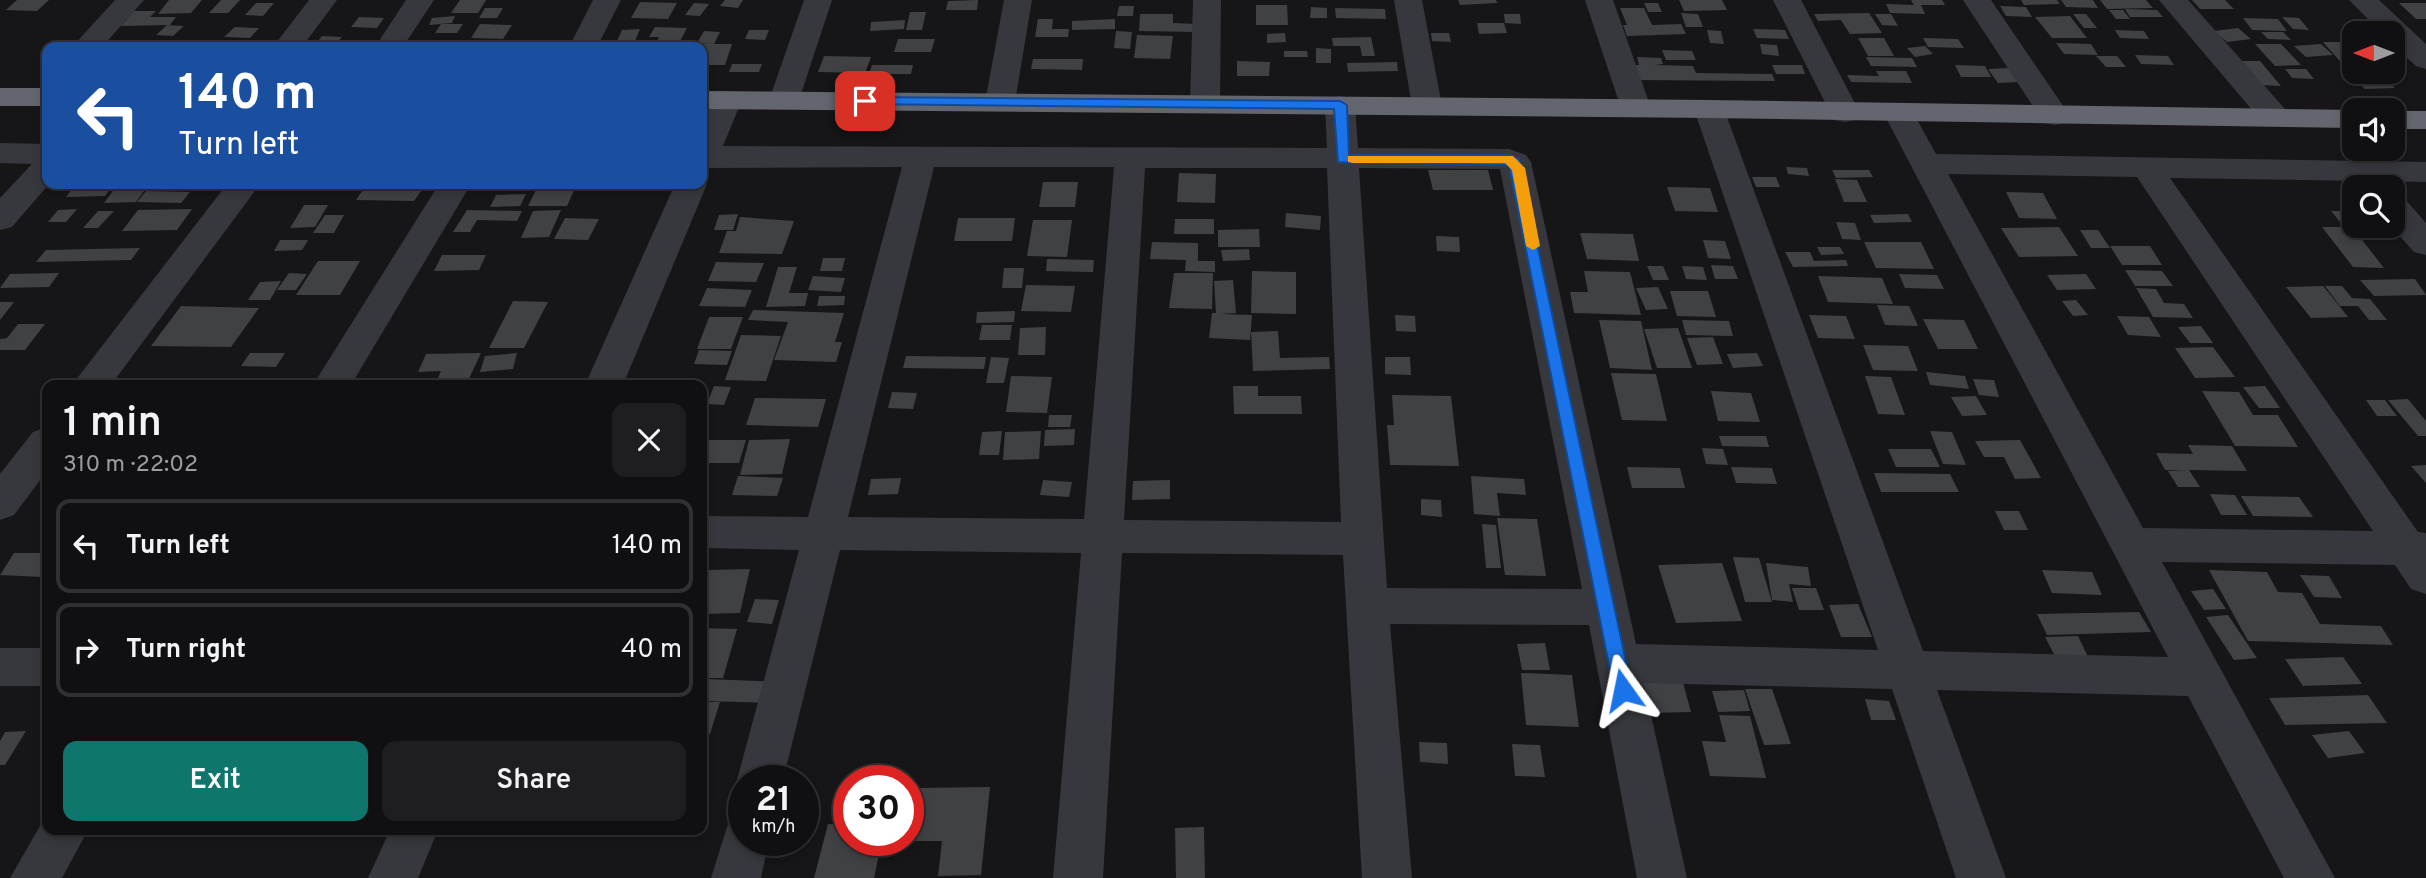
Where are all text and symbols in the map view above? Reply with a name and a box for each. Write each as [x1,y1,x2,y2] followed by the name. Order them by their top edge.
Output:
[2342,21,2404,84] north arrow
[2342,21,2405,238] map controls
[178,65,317,127] text: 140 m
[63,70,154,161] icon: left
[835,71,895,131] pin
[846,82,884,120] icon: arrive
[2342,98,2405,161] button: sound
[178,126,299,166] text: Turn left
[2342,175,2405,238] button: search
[63,398,162,451] text: 1 min
[612,403,686,477] button: close
[63,451,198,480] text: 310 m · 22:02
[67,527,105,565] icon: left
[126,530,230,563] text: Turn left
[612,530,682,563] text: 140 m
[67,631,105,669] icon: right
[126,634,246,667] text: Turn right
[621,634,682,667] text: 40 m
[1586,653,1660,727] position arrow
[63,741,368,821] button: Exit
[382,741,686,821] button: Share
[833,765,924,856] speed limit sign: 30
[756,779,791,823] text: 21
[752,816,795,839] text: km/h

